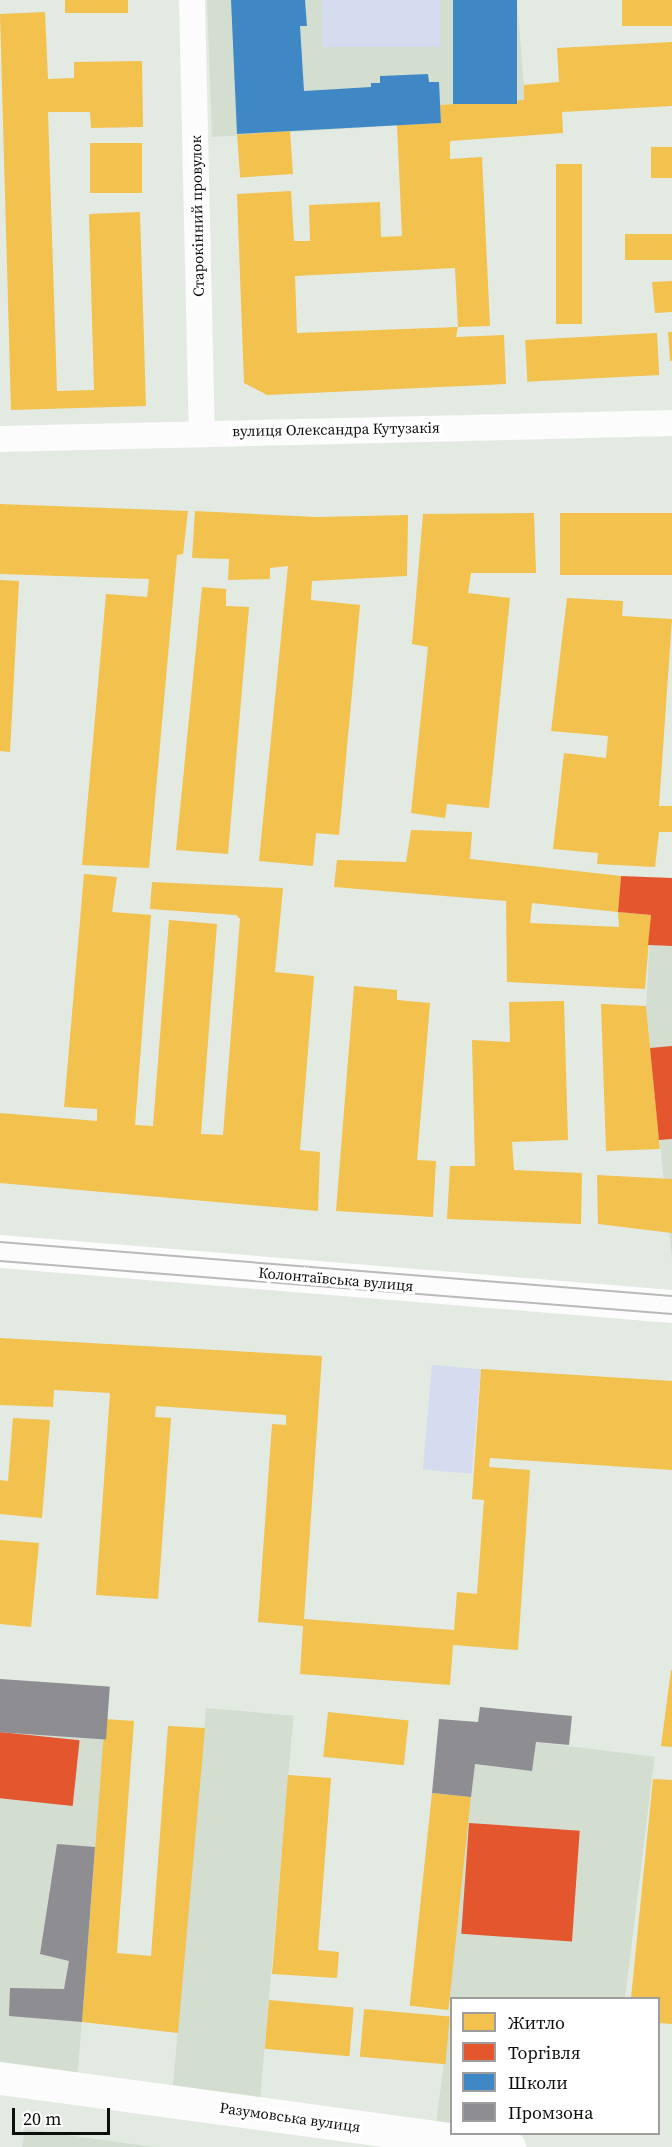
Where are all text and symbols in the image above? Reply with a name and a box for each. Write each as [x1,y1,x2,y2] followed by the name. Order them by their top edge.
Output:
[187,135,207,297] street label: Старокінний провулок
[232,418,440,440] street label: вулиця Олександра Кутузакія
[258,1263,414,1295] street label: Колонтаївська вулиця
[450,1997,660,2135] legend
[508,2010,565,2035] text: Житло
[508,2040,581,2065] text: Торгівля
[508,2070,568,2095] text: Школи
[15,2096,112,2134] scale bar
[218,2098,362,2136] street label: Разумовська вулиця
[508,2100,593,2125] text: Промзона
[23,2106,61,2131] text: 20 m

